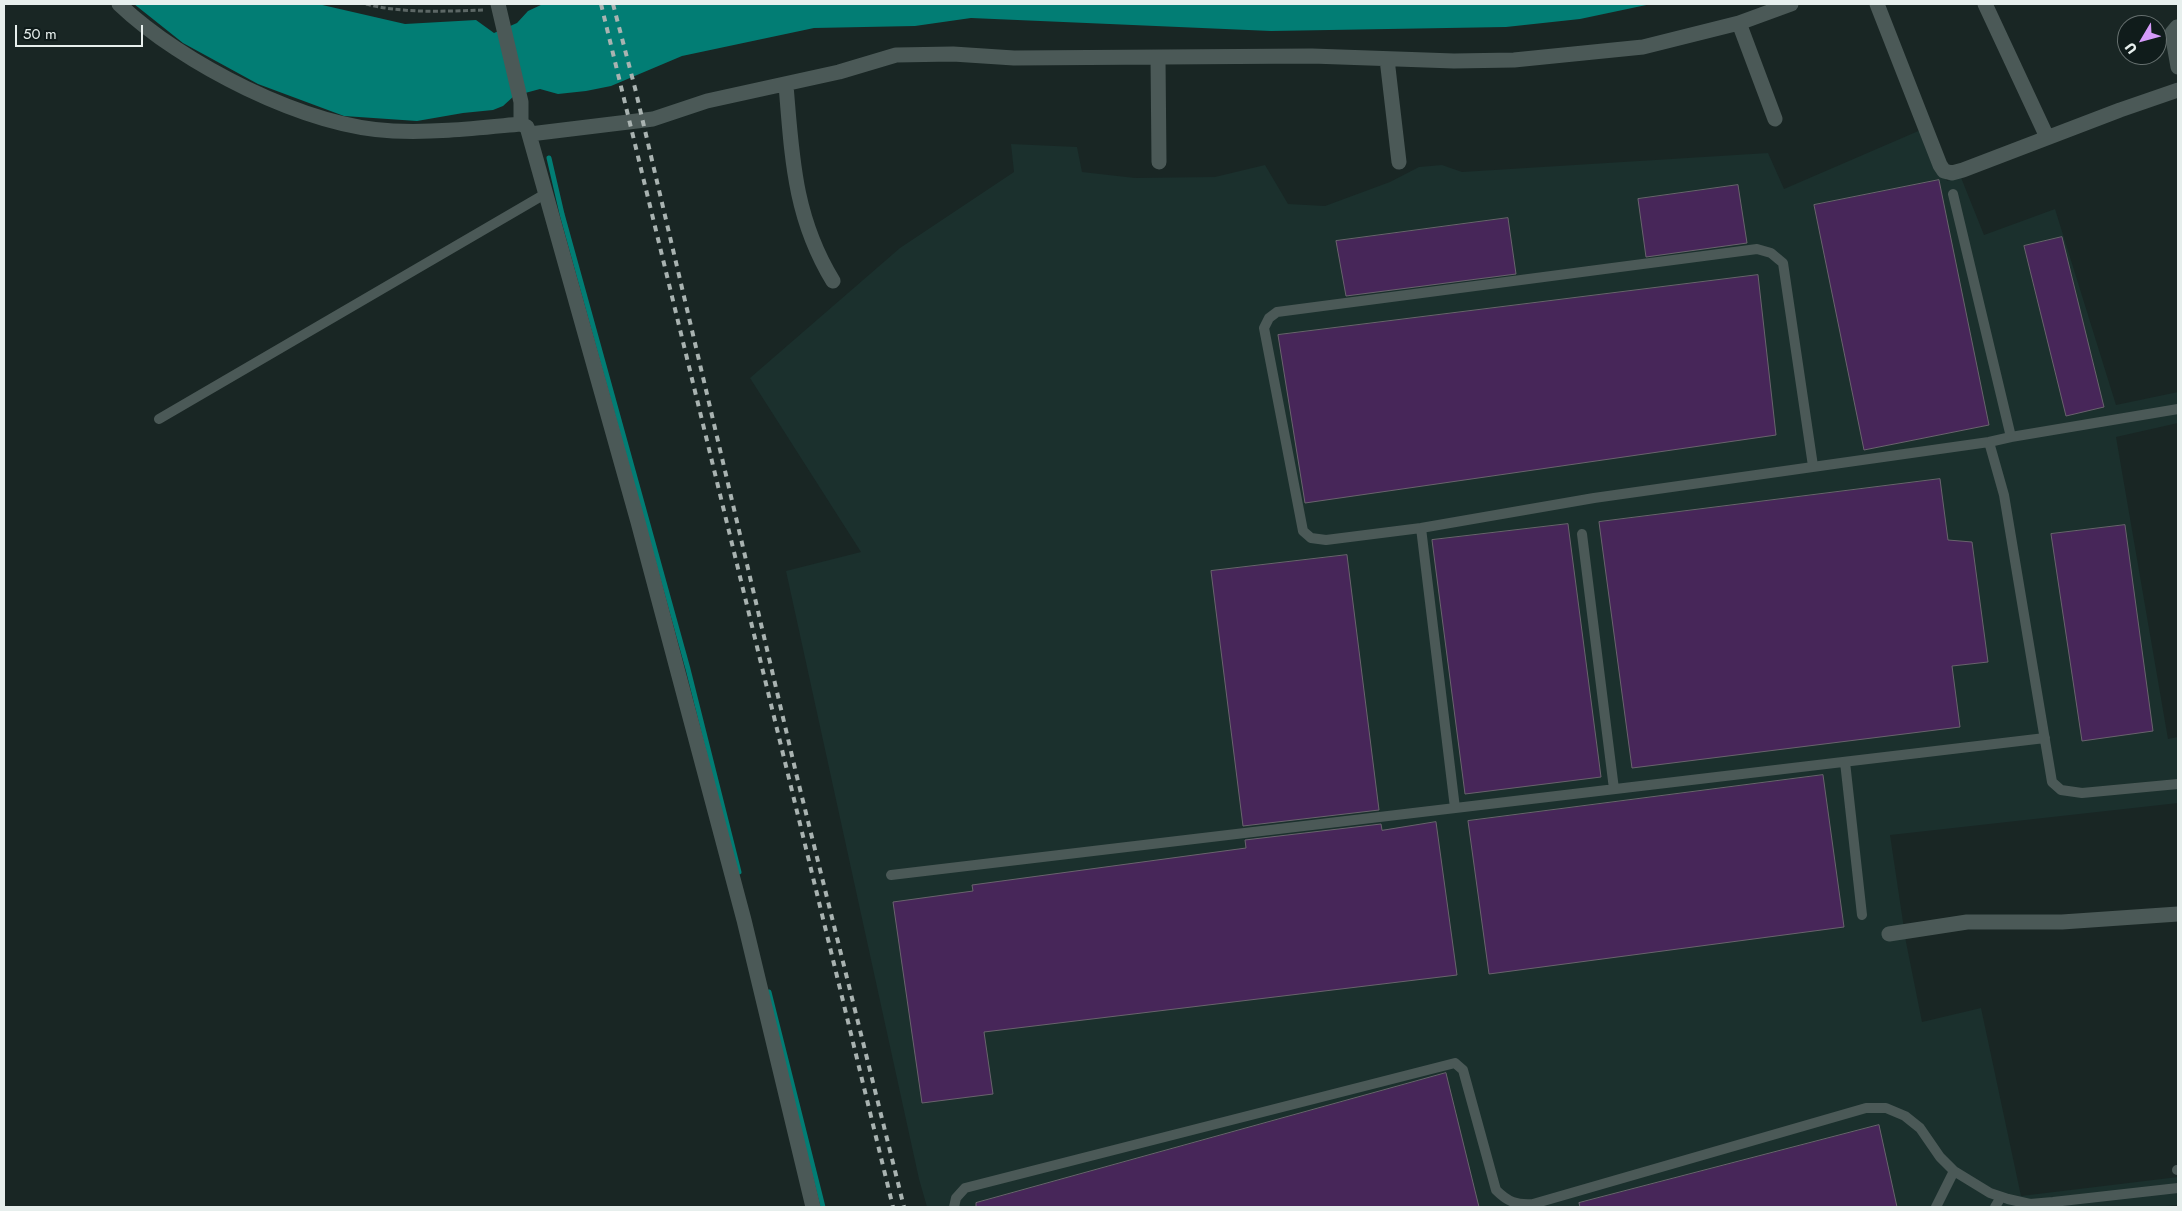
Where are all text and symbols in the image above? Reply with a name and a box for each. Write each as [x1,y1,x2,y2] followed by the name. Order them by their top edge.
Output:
[18,15,145,47] scale bar
[2117,15,2167,65] north arrow
[23,23,57,45] text: 50 m
[2120,38,2142,58] text: U

